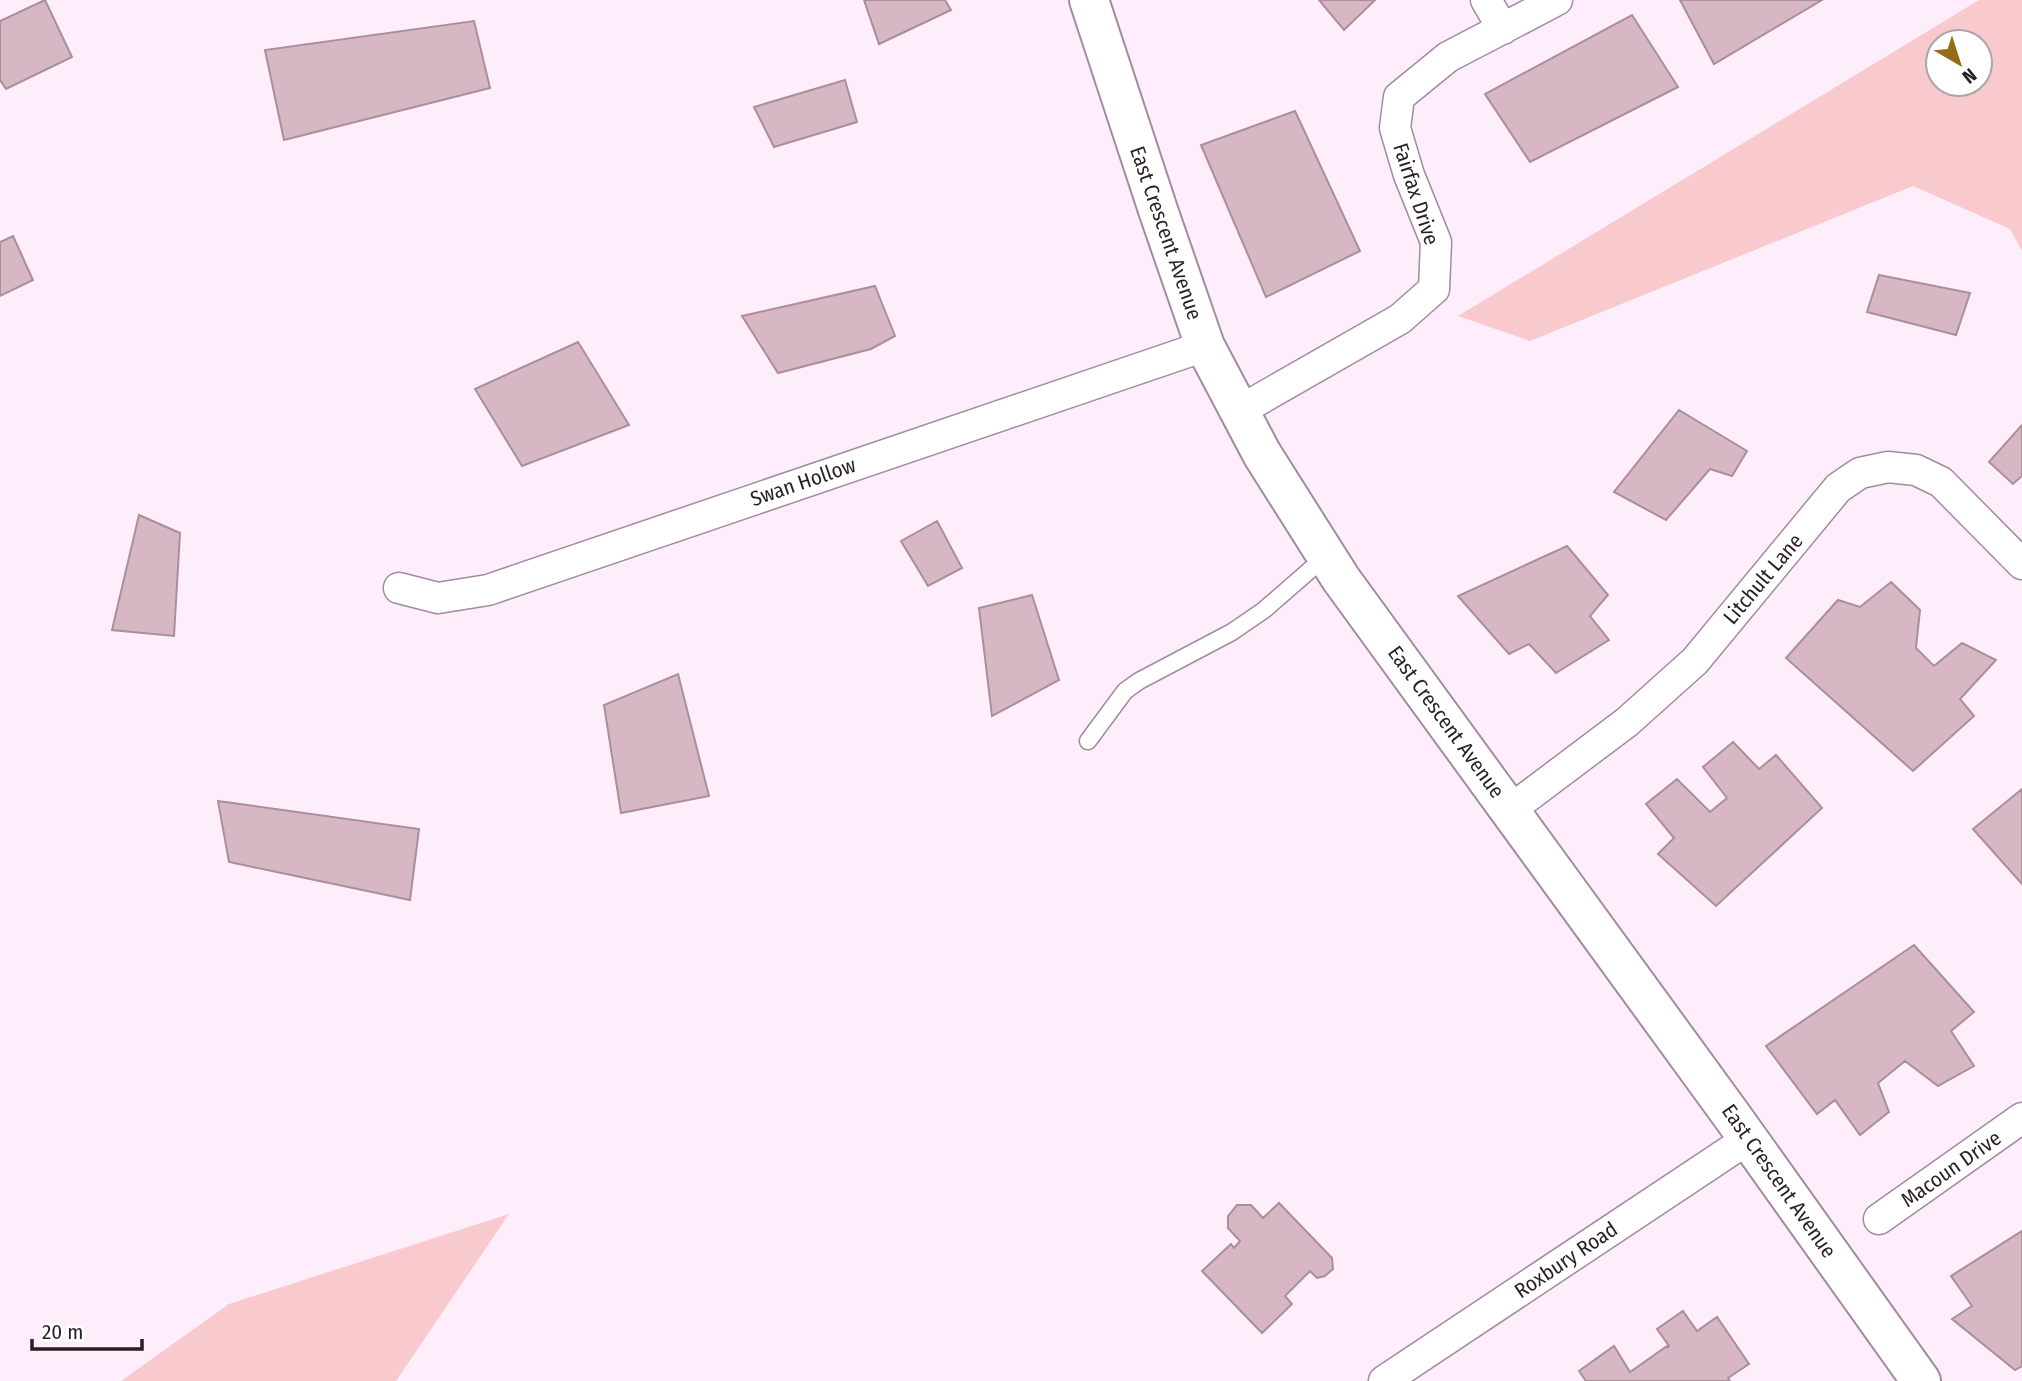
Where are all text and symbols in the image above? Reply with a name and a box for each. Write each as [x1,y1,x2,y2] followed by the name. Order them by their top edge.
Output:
[1924,28,1994,98] north arrow
[1958,63,1981,88] text: N
[1387,140,1445,248] street label: Fairfax Drive
[1124,143,1208,323] street label: East Crescent Avenue
[747,452,859,512] street label: Swan Hollow
[1718,528,1808,630] street label: Litchult Lane
[1382,641,1510,803] street label: East Crescent Avenue
[1716,1099,1842,1263] street label: East Crescent Avenue
[1896,1125,2006,1213] street label: Macoun Drive
[1510,1216,1622,1304] street label: Roxbury Road
[32,1308,142,1352] scale bar
[42,1319,83,1345] text: 20 m

